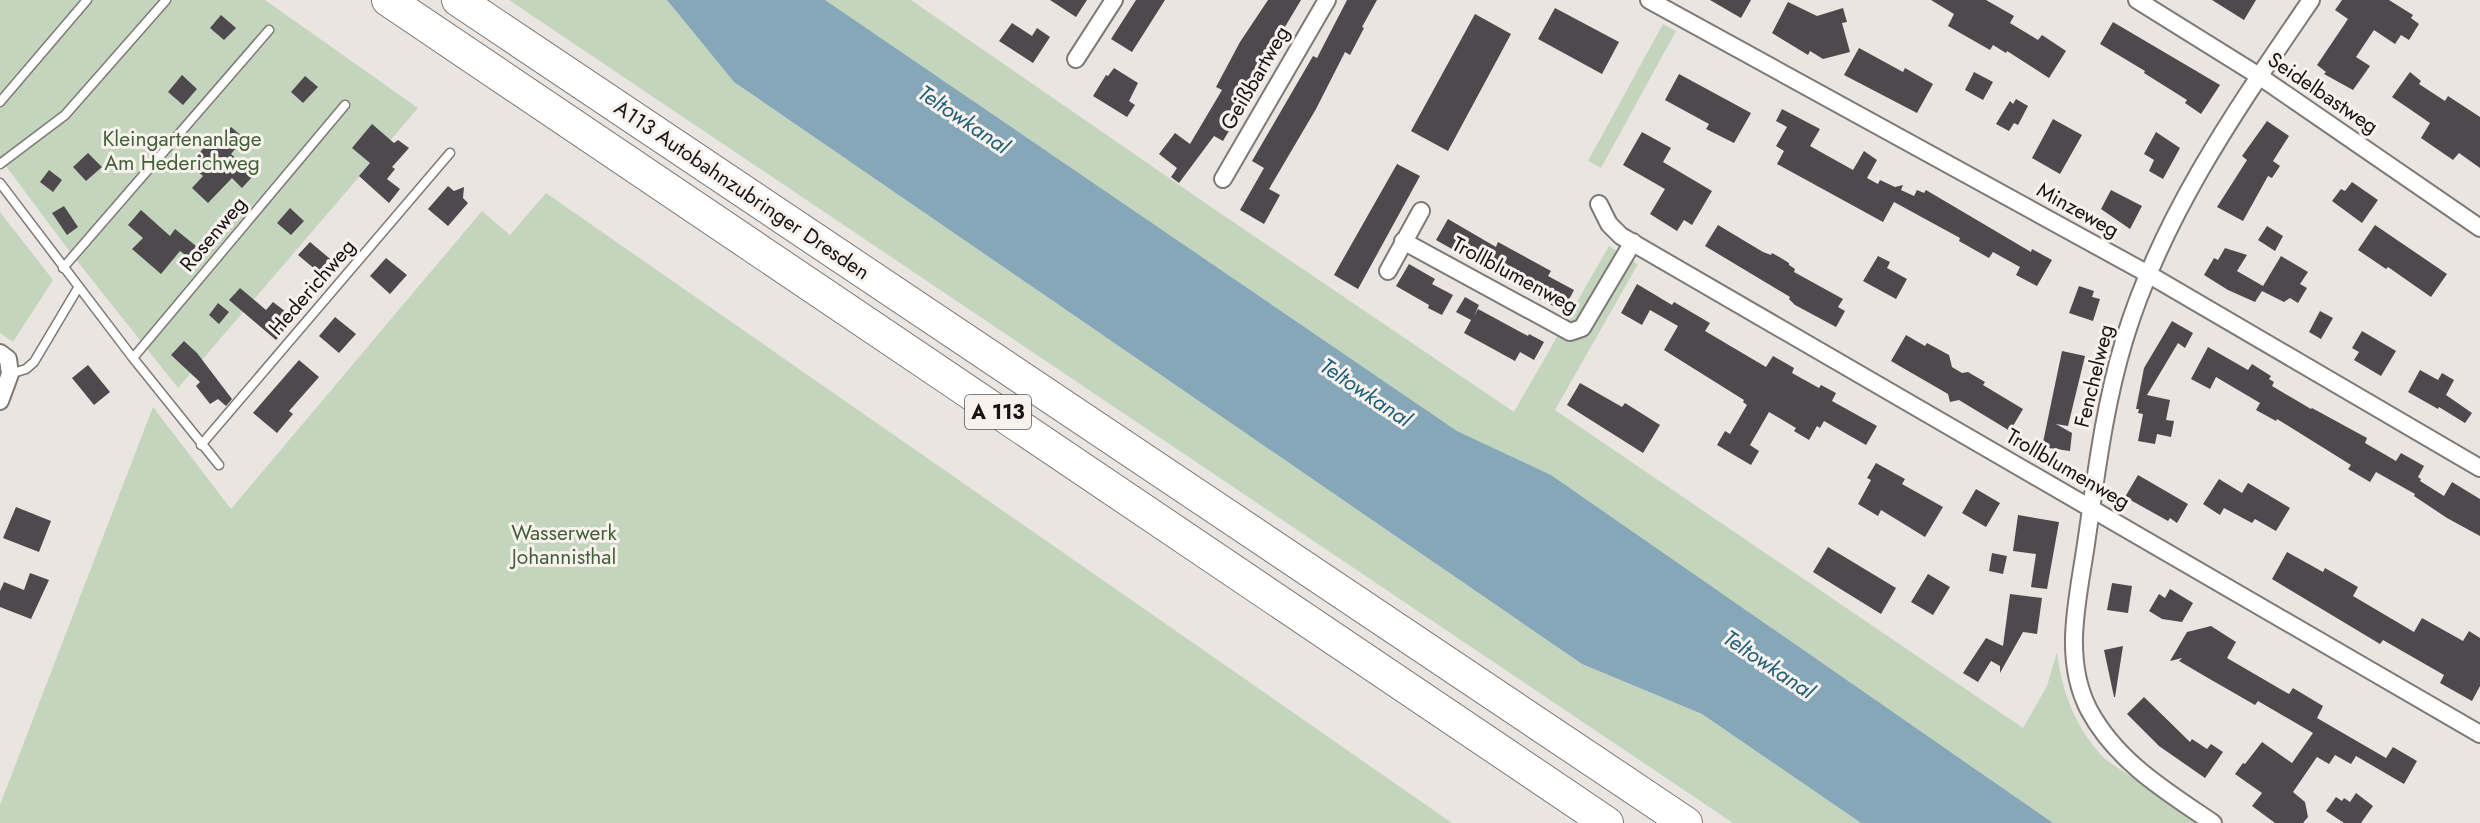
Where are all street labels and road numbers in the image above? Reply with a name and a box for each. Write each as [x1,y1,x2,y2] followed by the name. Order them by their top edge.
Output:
[1213,20,1297,136] street label: Geißbartweg
[2262,45,2384,141] street label: Seidelbastweg
[608,93,876,287] street label: A113 Autobahnzubringer Dresden
[2031,175,2125,245] street label: Minzeweg
[173,190,253,278] street label: Rosenweg
[1447,229,1583,321] street label: Trollblumenweg
[262,232,362,342] street label: Hederichweg
[2067,321,2121,431] street label: Fenchelweg
[965,395,1031,429] road number: A 113
[2000,421,2136,517] street label: Trollblumenweg

